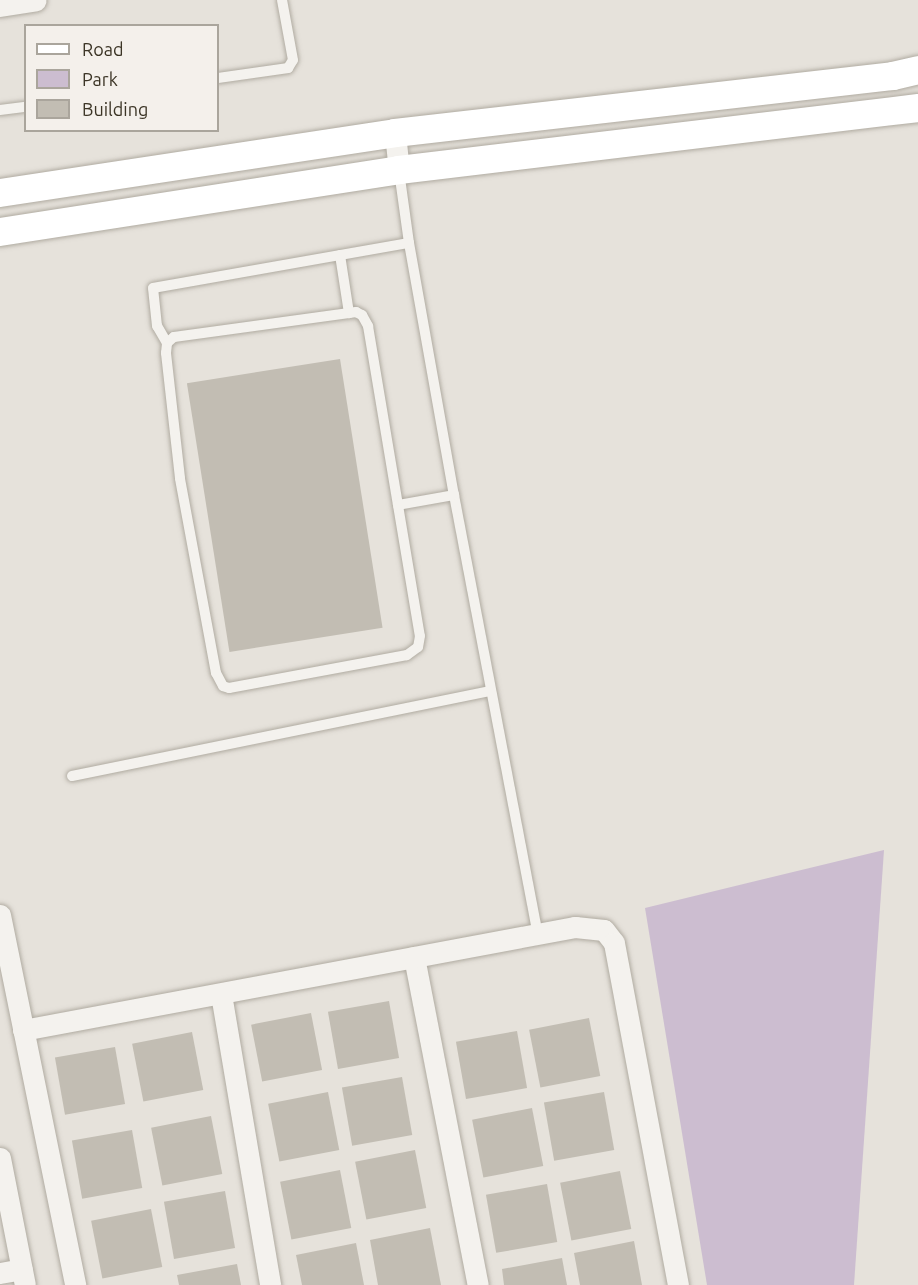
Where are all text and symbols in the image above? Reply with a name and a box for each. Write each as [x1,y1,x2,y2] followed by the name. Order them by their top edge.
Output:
[24,24,219,132] legend
[82,39,124,59] text: Road
[82,69,118,89] text: Park
[82,99,148,119] text: Building

